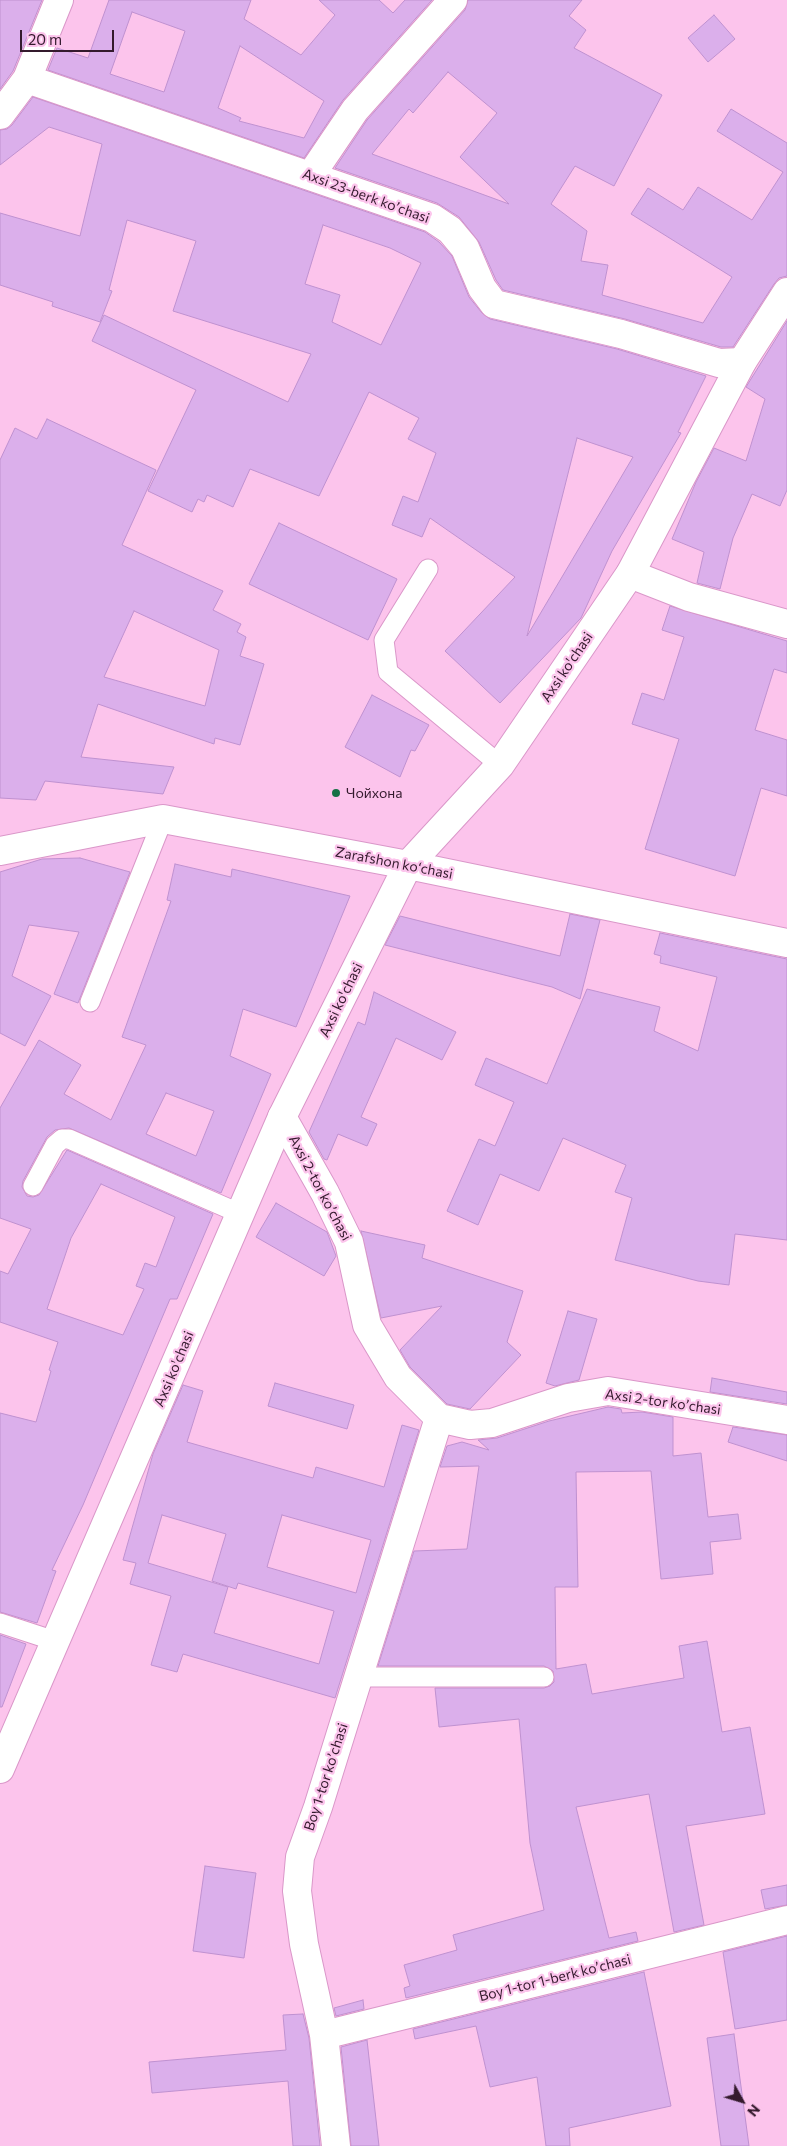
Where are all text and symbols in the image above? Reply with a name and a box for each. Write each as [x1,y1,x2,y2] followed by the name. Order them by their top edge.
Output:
[22,20,116,52] scale bar
[28,30,62,48] text: 20 m
[300,165,432,227] street label: Аxsi 23-berk koʼchasi
[538,629,596,705] street label: Axsi ko'chasi
[346,785,403,801] place label: Чойхона
[330,787,342,799] marker: Чойхона
[334,843,454,883] street label: Zarafshon koʻchasi
[316,960,366,1040] street label: Axsi ko'chasi
[285,1132,355,1244] street label: Аxsi 2-tor koʼchasi
[151,1329,197,1409] street label: Axsi ko'chasi
[604,1386,722,1418] street label: Аxsi 2-tor koʼchasi
[301,1721,351,1833] street label: Boy 1-tor koʼchasi
[477,1951,633,2005] street label: Boy 1-tor 1-berk koʼchasi
[717,2076,767,2126] north arrow
[744,2101,764,2120] text: N

